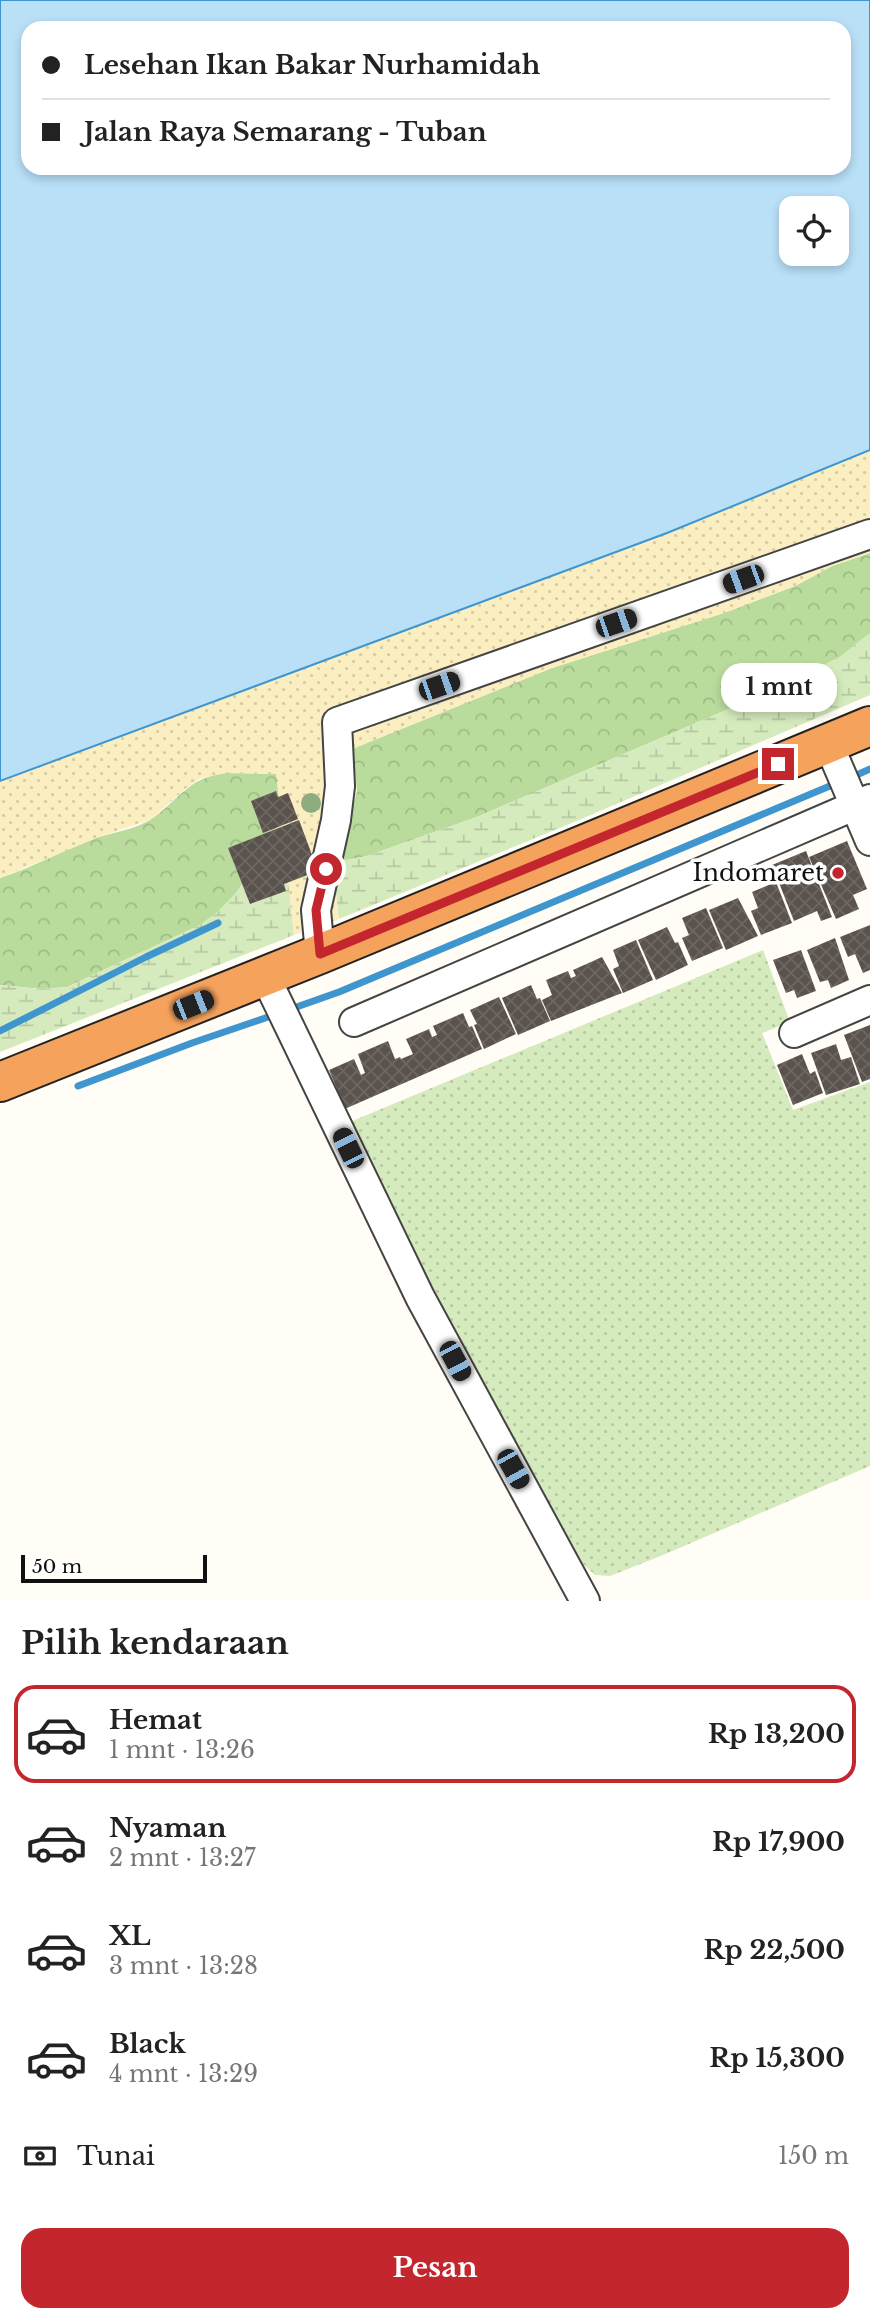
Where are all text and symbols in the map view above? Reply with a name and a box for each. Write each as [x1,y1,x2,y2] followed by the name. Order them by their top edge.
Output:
[84,49,540,81] text: Lesehan Ikan Bakar Nurhamidah
[84,116,487,148] text: Jalan Raya Semarang - Tuban
[779,196,849,266] map controls
[779,196,849,266] button: locate
[720,562,767,596] car
[593,606,640,640] car
[720,662,836,712] callout: 1 mnt
[416,669,463,703] car
[745,673,813,701] text: 1 mnt
[762,748,794,780] route end
[310,853,342,885] route start
[693,858,824,887] place label: Indomaret
[830,865,846,881] marker: Indomaret
[170,987,217,1023] car
[330,1125,367,1171] car
[436,1338,475,1384] car
[494,1446,533,1492] car
[21,1552,206,1584] scale bar
[32,1555,82,1578] text: 50 m
[21,1623,289,1663] text: Pilih kendaraan
[25,1703,88,1766] icon: car
[109,1704,202,1736] text: Hemat
[708,1718,845,1750] text: Rp 13,200
[109,1736,255,1764] text: 1 mnt · 13:26
[25,1811,88,1874] icon: car
[109,1812,226,1844] text: Nyaman
[712,1826,845,1858] text: Rp 17,900
[109,1844,255,1872] text: 2 mnt · 13:27
[25,1919,88,1982] icon: car
[109,1920,151,1952] text: XL
[703,1934,845,1966] text: Rp 22,500
[109,1952,258,1980] text: 3 mnt · 13:28
[25,2027,88,2090] icon: car
[109,2028,186,2060] text: Black
[709,2042,845,2074] text: Rp 15,300
[109,2060,258,2088] text: 4 mnt · 13:29
[21,2137,59,2175] icon: cash
[77,2140,155,2172] text: Tunai
[778,2142,849,2170] text: 150 m
[21,2228,849,2308] button: Pesan

